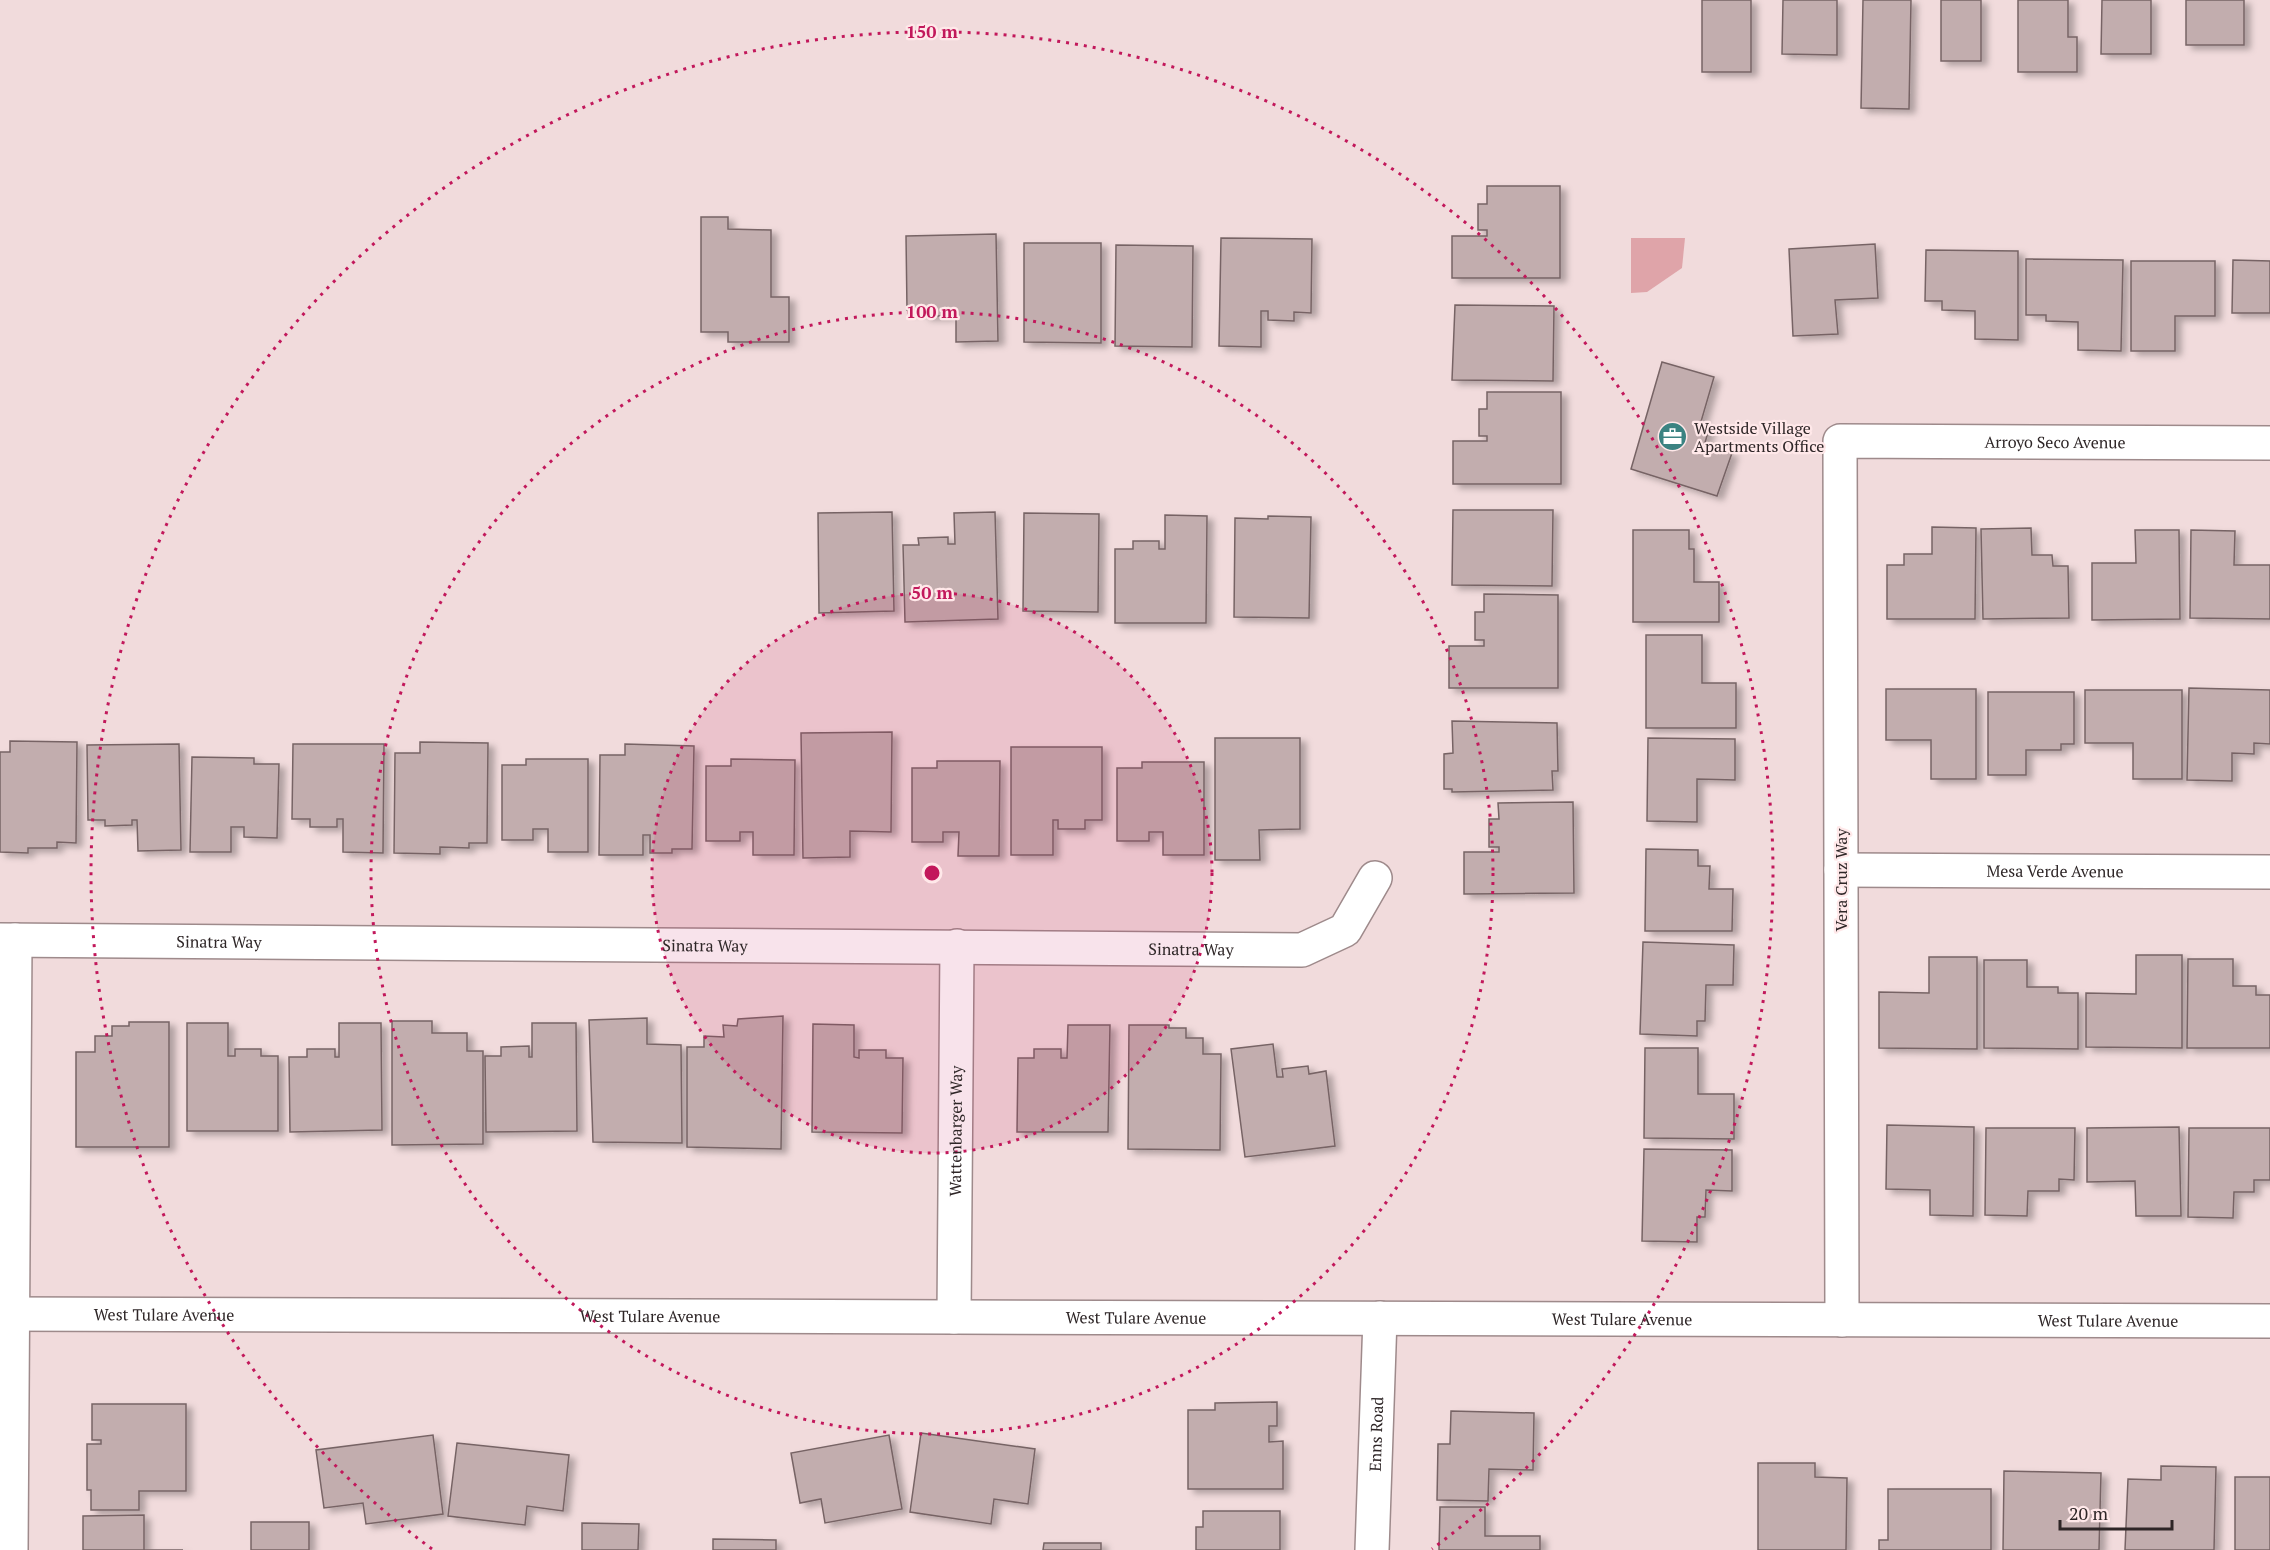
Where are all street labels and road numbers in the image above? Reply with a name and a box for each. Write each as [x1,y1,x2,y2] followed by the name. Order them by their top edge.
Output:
[1984,431,2126,453] street label: Arroyo Seco Avenue
[1830,828,1852,932] street label: Vera Cruz Way
[1986,860,2124,882] street label: Mesa Verde Avenue
[176,930,263,953] street label: Sinatra Way
[662,934,749,957] street label: Sinatra Way
[1148,938,1235,960] street label: Sinatra Way
[944,1064,967,1197] street label: Wattenbarger Way
[94,1303,234,1326] street label: West Tulare Avenue
[580,1305,720,1327] street label: West Tulare Avenue
[1066,1306,1206,1329] street label: West Tulare Avenue
[1552,1308,1692,1330] street label: West Tulare Avenue
[2038,1309,2178,1332] street label: West Tulare Avenue
[1364,1396,1388,1472] street label: Enns Road

